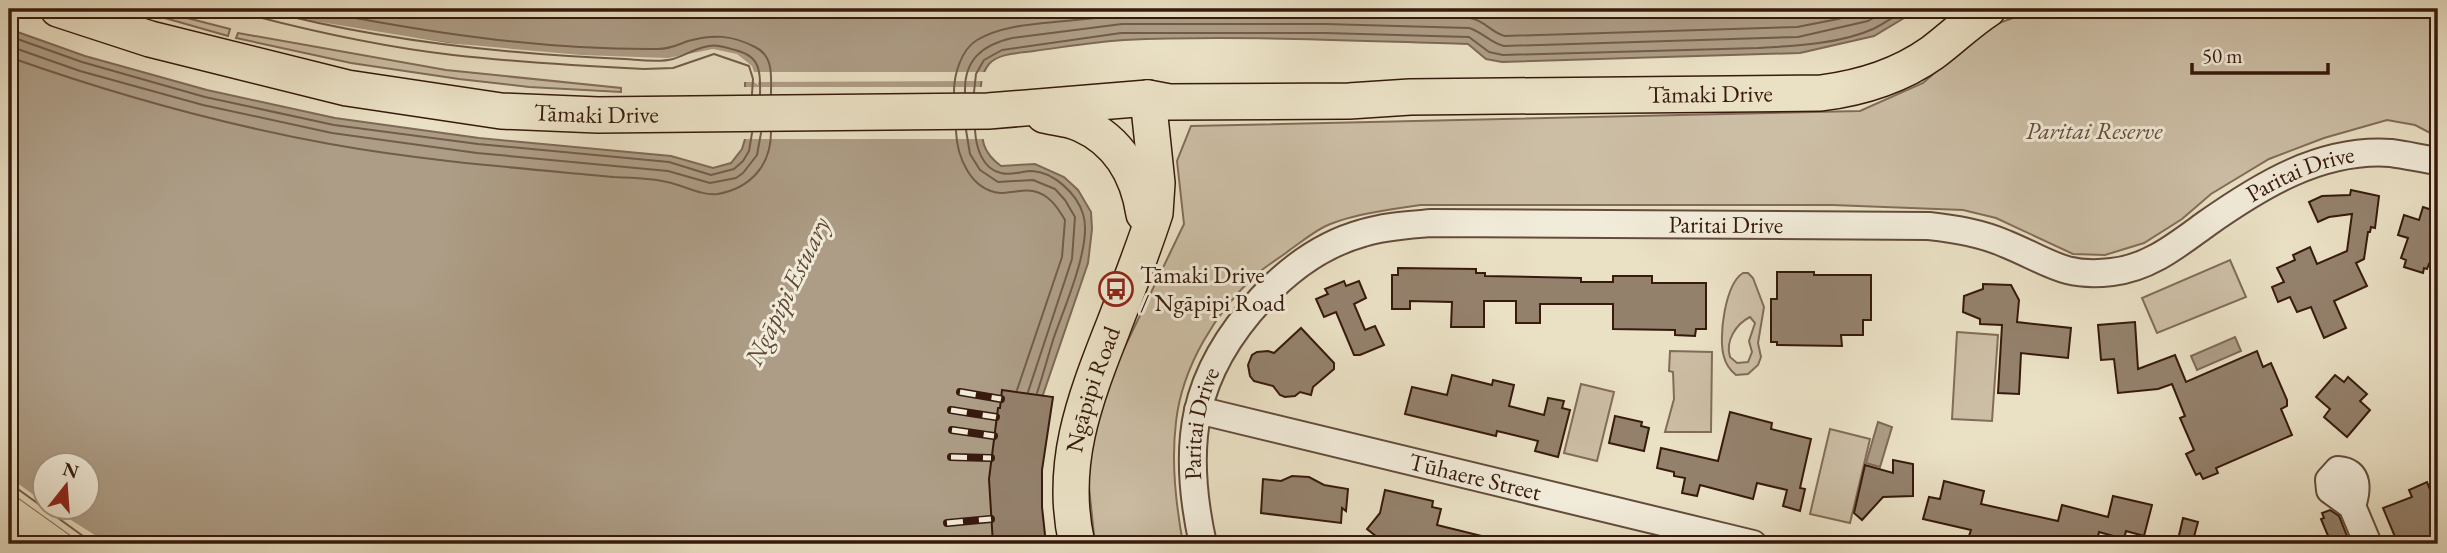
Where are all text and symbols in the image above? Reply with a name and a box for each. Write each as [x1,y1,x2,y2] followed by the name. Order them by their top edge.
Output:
[2192,32,2328,76] scale bar
[2202,42,2243,69] text: 50 m
[1648,77,1773,110] street label: Tāmaki Drive
[534,96,659,130] street label: Tāmaki Drive
[2026,115,2163,146] park label: Paritai Reserve
[2240,138,2356,209] street label: Paritai Drive
[1668,208,1783,240] street label: Paritai Drive
[736,211,838,372] water label: Ngāpipi Estuary
[1140,259,1286,318] place label: Tāmaki Drive / Ngāpipi Road
[1097,270,1135,308] bus stop icon: Tāmaki Drive / Ngāpipi Road
[1058,321,1127,455] street label: Ngāpipi Road
[1177,362,1226,481] street label: Paritai Drive
[1406,445,1545,507] street label: Tūhaere Street
[32,452,102,522] north arrow
[60,456,82,485] text: N

